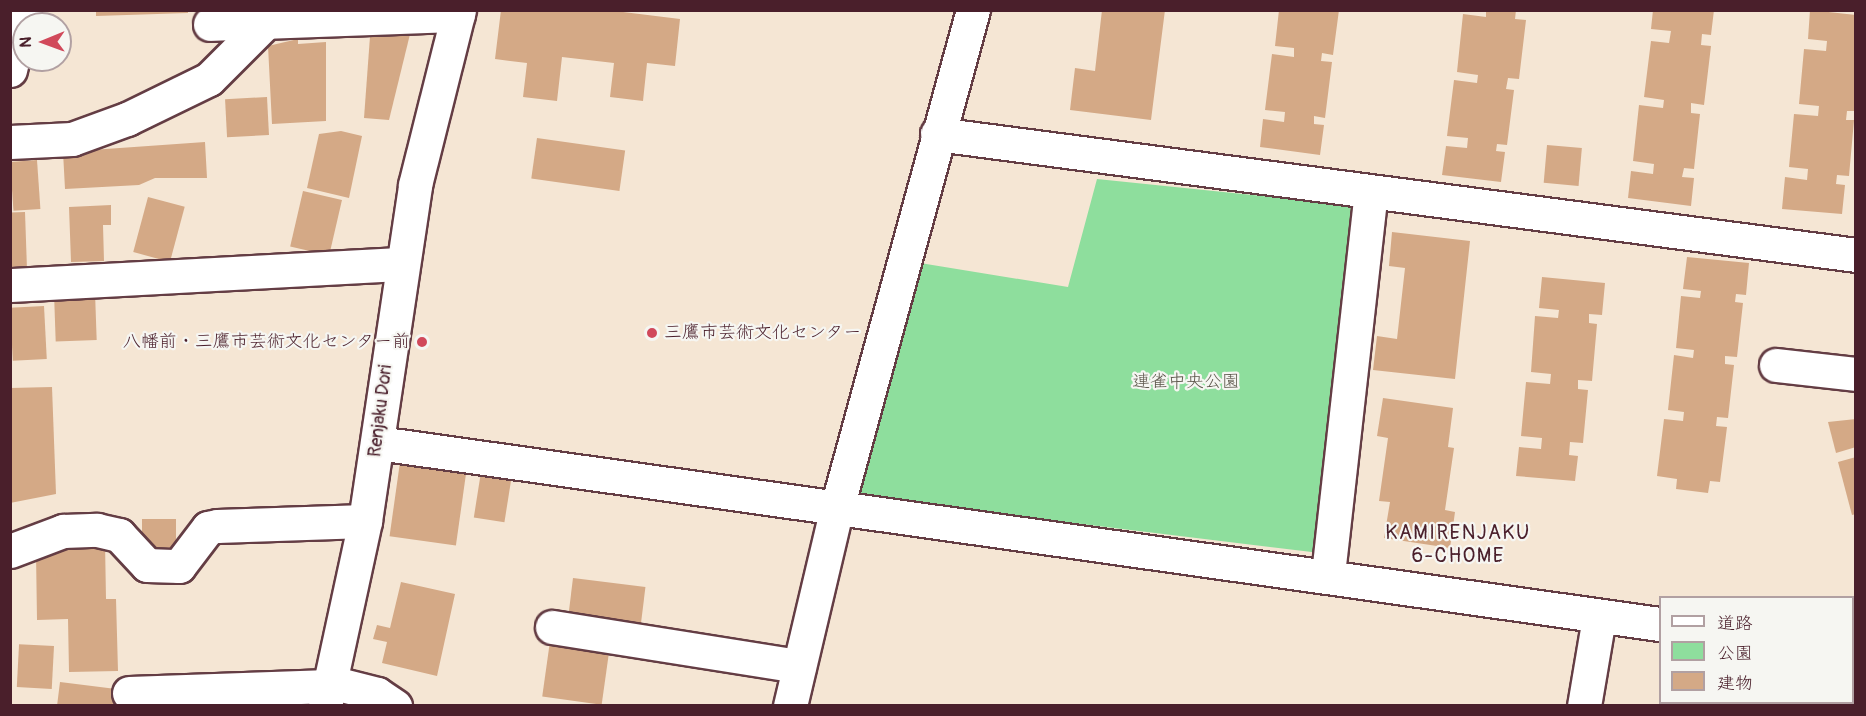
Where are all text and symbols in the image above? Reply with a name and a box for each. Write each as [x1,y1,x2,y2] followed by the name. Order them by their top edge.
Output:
[12,12,72,72] north arrow
[16,37,36,48] text: N
[664,322,862,344] place label: 三鷹市芸術文化センター
[645,326,659,340] marker: 三鷹市芸術文化センター
[122,331,410,353] place label: 八幡前・三鷹市芸術文化センター前
[415,335,429,349] marker: 八幡前・三鷹市芸術文化センター前
[365,364,397,458] street label: Renjaku Dori
[1132,371,1240,393] park label: 連雀中央公園
[1385,520,1531,567] district label: KAMIRENJAKU 6-CHOME
[1659,596,1854,704] legend
[1717,612,1753,635] text: 道路
[1717,642,1753,665] text: 公園
[1717,672,1753,695] text: 建物

